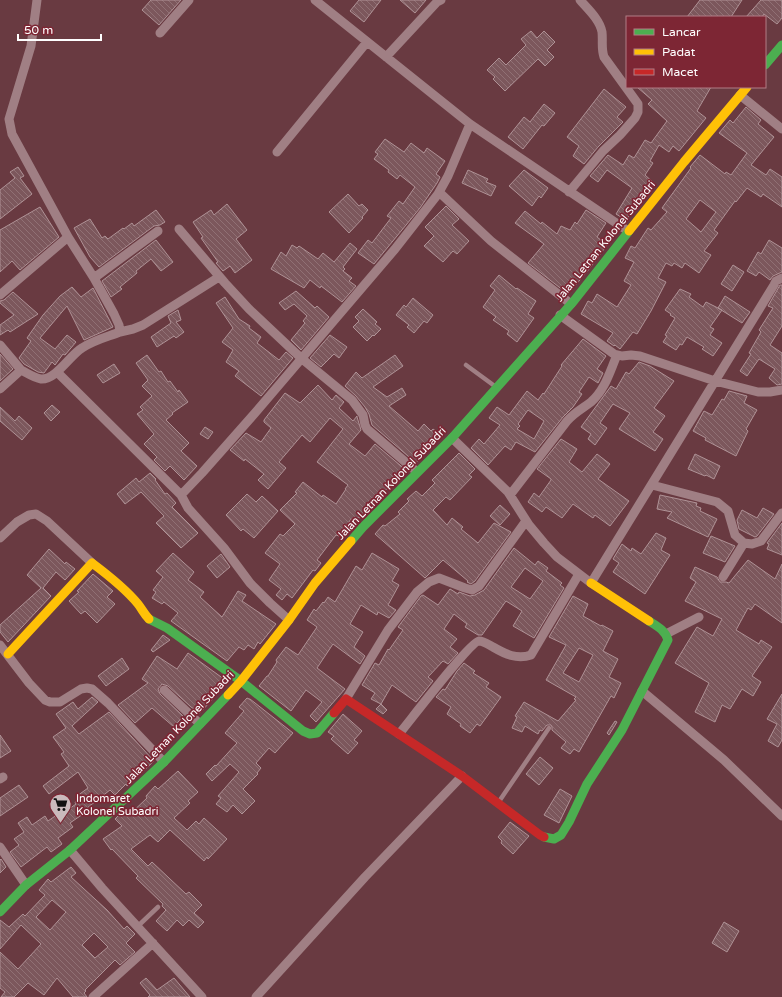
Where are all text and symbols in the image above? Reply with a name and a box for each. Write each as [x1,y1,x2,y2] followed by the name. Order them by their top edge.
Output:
[18,16,101,42] scale bar
[626,16,766,88] legend
[24,23,53,37] text: 50 m
[662,25,701,39] text: Lancar
[662,45,696,59] text: Padat
[662,65,698,79] text: Macet
[553,178,658,304] street label: Jalan Letnan Kolonel Subadri
[334,424,449,542] street label: Jalan Letnan Kolonel Subadri
[122,668,237,786] street label: Jalan Letnan Kolonel Subadri
[48,791,74,824] supermarket icon: Indomaret Kolonel Subadri
[76,792,158,818] place label: Indomaret Kolonel Subadri

